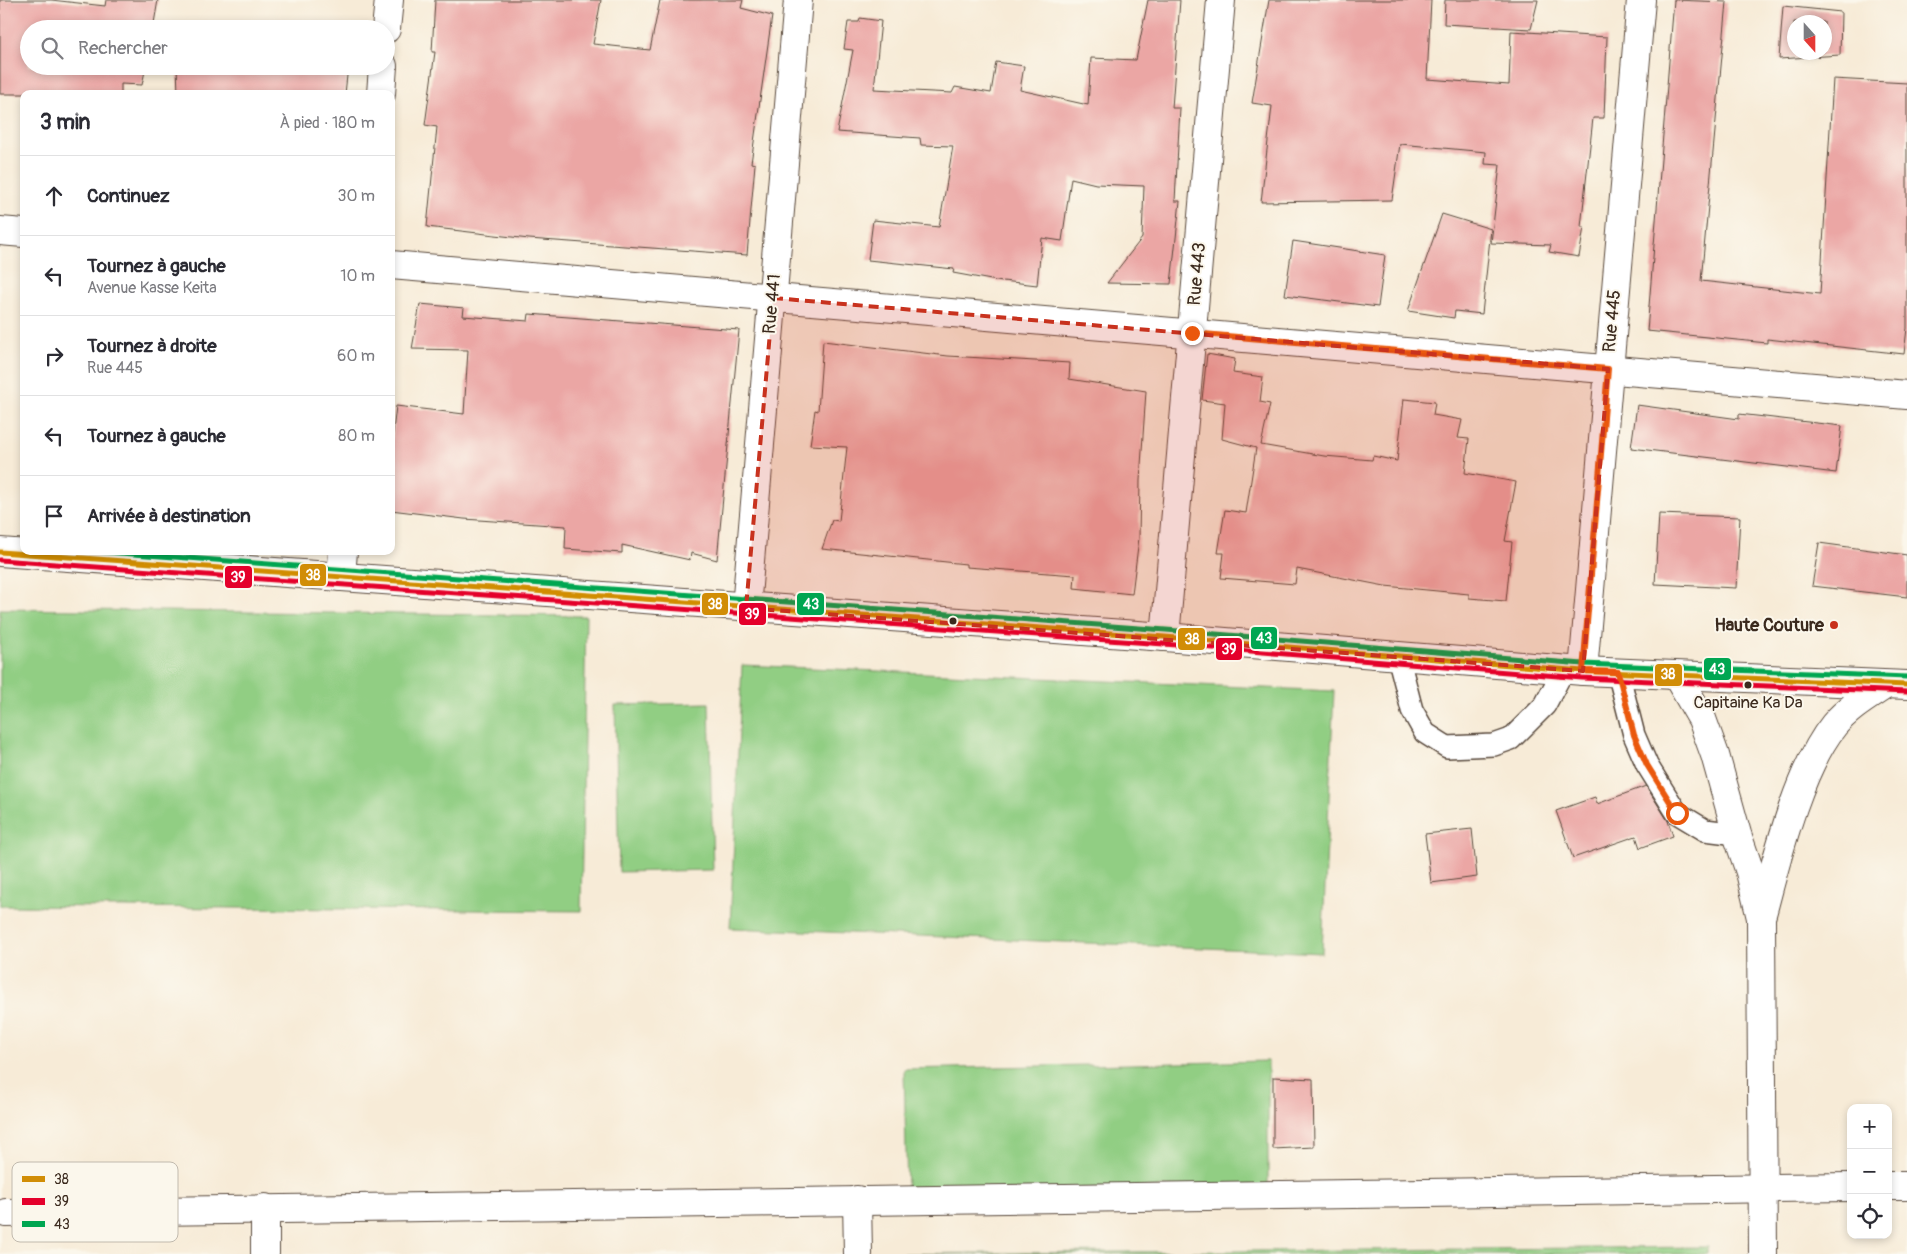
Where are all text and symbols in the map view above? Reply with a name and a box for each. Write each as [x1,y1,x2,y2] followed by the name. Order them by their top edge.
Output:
[1787,15,1832,60] north arrow
[20,20,395,75] search box
[38,34,66,62] icon: search
[78,36,168,60] text: Rechercher
[40,109,90,136] text: 3 min
[280,113,375,133] text: À pied · 180 m
[40,182,68,210] icon: ahead
[87,184,170,208] text: Continuez
[337,186,375,206] text: 30 m
[1183,242,1211,306] street label: Rue 443
[87,254,226,278] text: Tournez à gauche
[40,262,68,290] icon: left
[340,266,375,286] text: 10 m
[758,273,786,335] street label: Rue 441
[87,278,217,298] text: Avenue Kasse Keita
[1598,289,1626,353] street label: Rue 445
[1181,322,1204,345] route end
[87,334,217,358] text: Tournez à droite
[40,342,68,370] icon: right
[337,346,375,366] text: 60 m
[87,358,143,378] text: Rue 445
[40,422,68,450] icon: left
[87,424,226,448] text: Tournez à gauche
[338,426,375,446] text: 80 m
[40,502,68,530] icon: arrive
[87,504,251,528] text: Arrivée à destination
[299,563,327,587] line badge: 38
[224,565,253,589] line badge: 39
[306,567,320,584] text: 38
[230,569,246,586] text: 39
[701,592,729,616] line badge: 38
[796,592,825,616] line badge: 43
[708,596,722,613] text: 38
[803,596,819,613] text: 43
[738,602,767,626] line badge: 39
[744,606,760,623] text: 39
[1714,614,1825,637] place label: Haute Couture
[948,616,958,626] unlabelled marker
[1828,619,1840,631] marker: Haute Couture
[1250,626,1278,650] line badge: 43
[1177,627,1206,651] line badge: 38
[1256,630,1272,647] text: 43
[1185,631,1199,648] text: 38
[1215,637,1243,661] line badge: 39
[1221,641,1237,658] text: 39
[1703,657,1732,681] line badge: 43
[1709,661,1725,678] text: 43
[1654,663,1683,687] line badge: 38
[1661,666,1675,683] text: 38
[1743,680,1753,690] marker: Capitaine Ka Da
[1693,692,1803,713] place label: Capitaine Ka Da
[1666,802,1689,825] route start
[1847,1104,1892,1239] map controls
[1847,1104,1892,1149] button: +
[1847,1149,1892,1194] button: −
[12,1162,178,1242] legend
[54,1171,69,1188] text: 38
[54,1193,69,1210] text: 39
[1847,1194,1892,1239] button: locate
[54,1216,70,1233] text: 43

